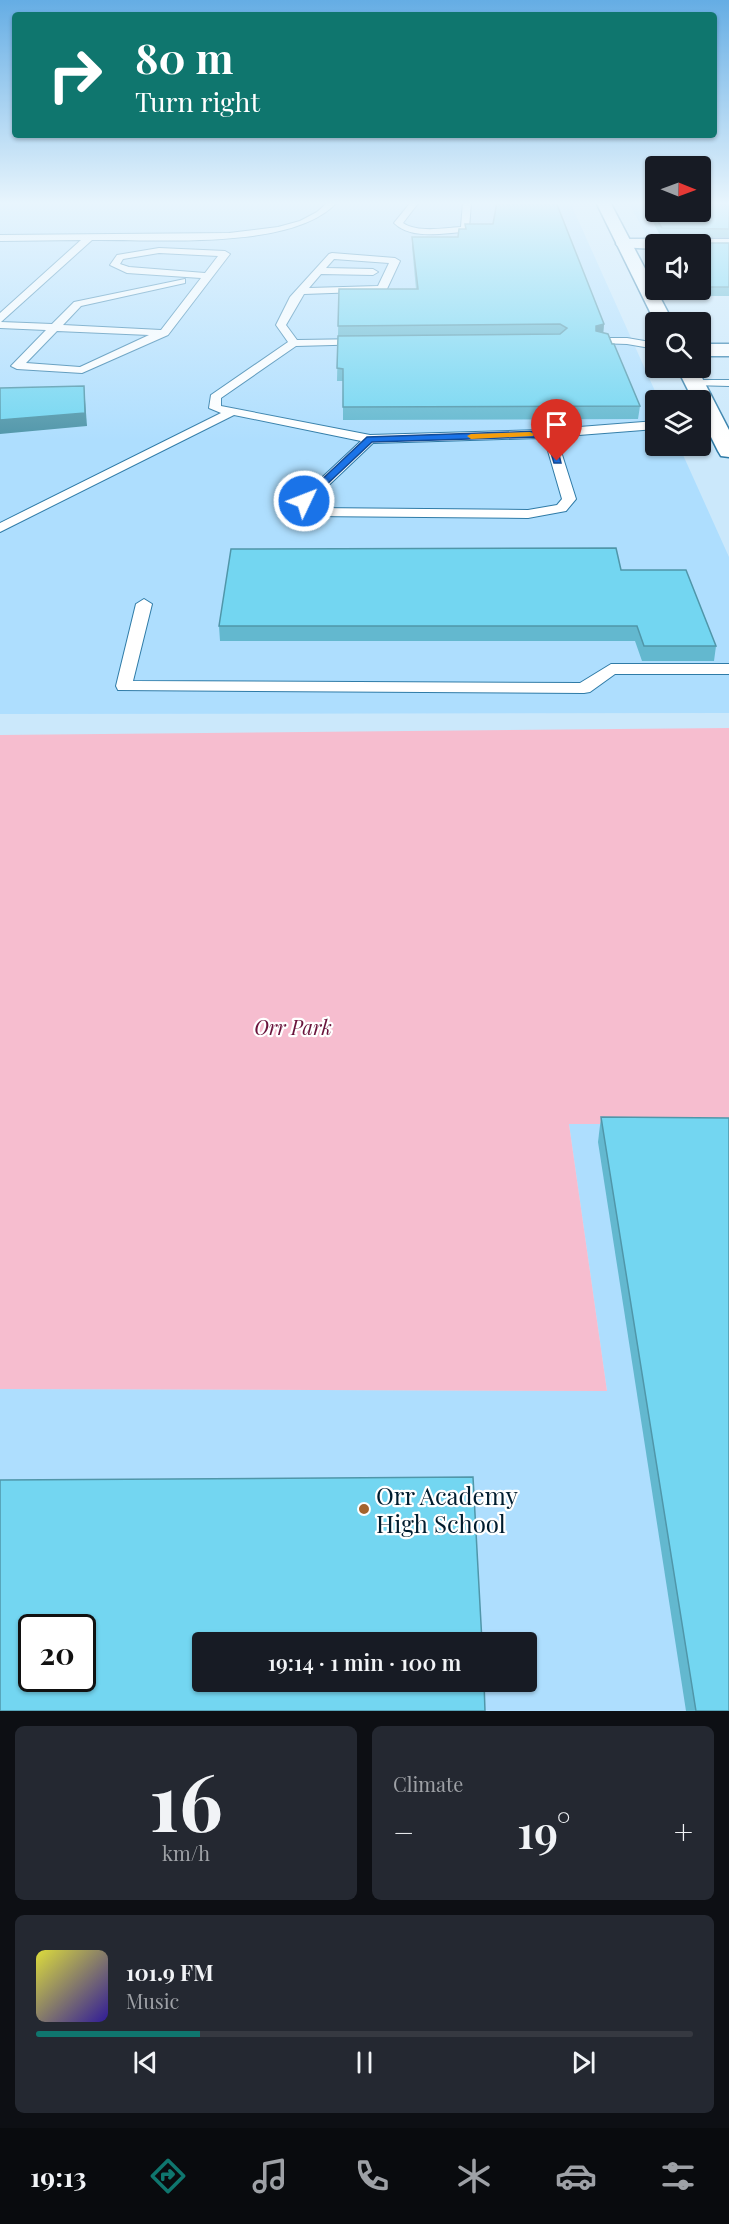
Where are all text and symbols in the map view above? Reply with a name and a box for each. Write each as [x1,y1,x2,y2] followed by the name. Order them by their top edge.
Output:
[135,29,233,85] text: 80 m
[36,36,114,114] icon: right
[135,83,260,119] text: Turn right
[645,156,711,222] north arrow
[645,156,711,456] map controls
[645,234,711,300] button: sound
[645,312,711,378] button: search
[645,390,711,456] button: layers
[531,399,582,461] pin
[540,408,573,441] icon: arrive
[272,469,336,533] position arrow
[254,1013,332,1040] park label: Orr Park
[376,1479,518,1539] place label: Orr Academy High School
[357,1502,371,1516] marker: Orr Academy High School
[18,1614,96,1692] speed limit sign: 20
[268,1647,461,1677] text: 19:14 · 1 min · 100 m
[149,1748,223,1852] text: 16
[393,1770,463,1797] text: Climate
[517,1800,571,1860] text: 19°
[393,1809,414,1853] text: −
[674,1809,693,1853] text: +
[162,1839,210,1866] text: km/h
[126,1957,214,1987] text: 101.9 FM
[126,1987,179,2014] text: Music
[129,2046,162,2079] icon: previous
[348,2046,381,2079] icon: pause
[567,2046,600,2079] icon: next
[147,2155,189,2197] icon: directions
[249,2155,291,2197] icon: music
[351,2155,393,2197] icon: phone
[453,2155,495,2197] icon: climate
[555,2155,597,2197] icon: car
[657,2155,699,2197] icon: filters
[30,2158,86,2194] text: 19:13

